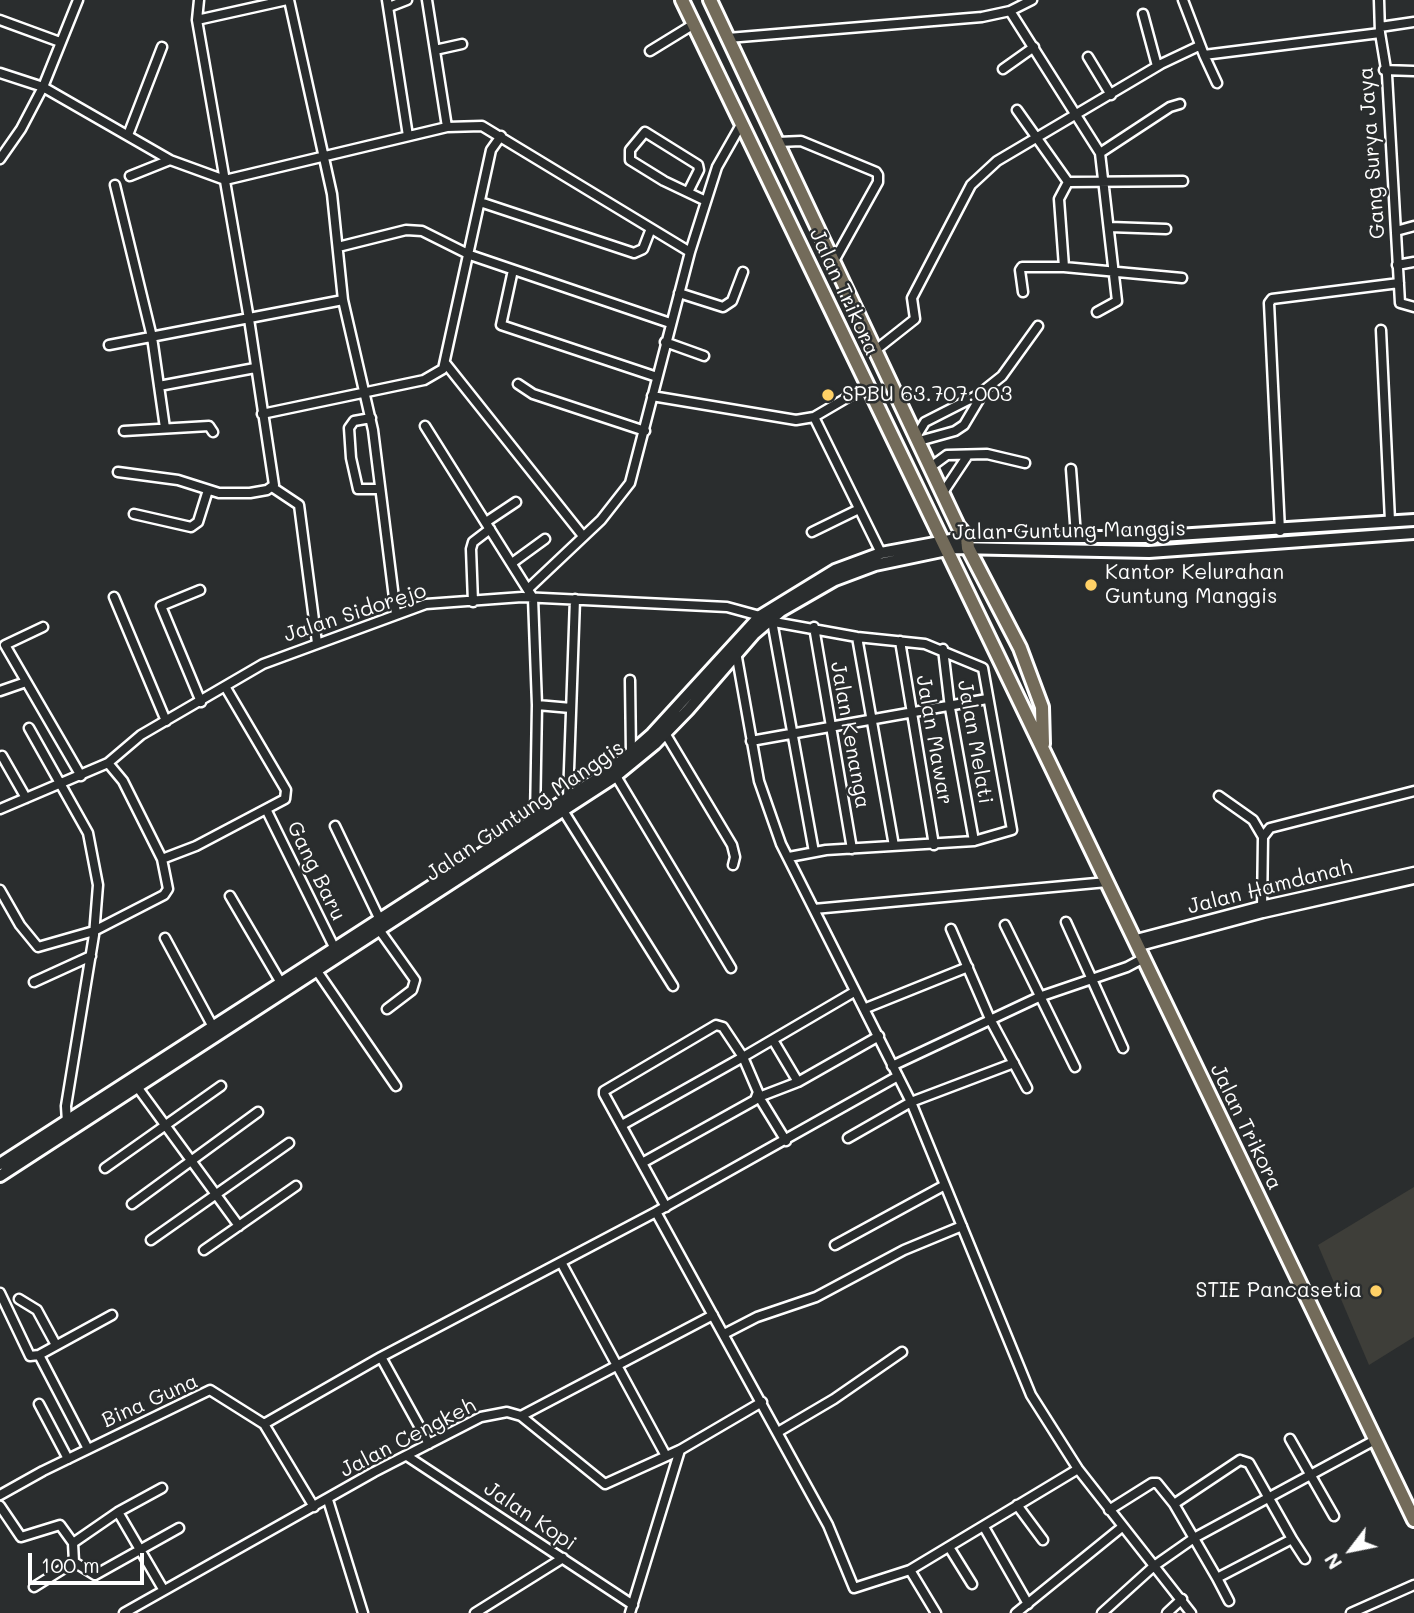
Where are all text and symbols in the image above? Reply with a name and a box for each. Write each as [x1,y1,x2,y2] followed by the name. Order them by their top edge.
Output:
[1353,66,1391,240] street label: Gang Surya Jaya
[804,224,884,360] street label: Jalan Trikora
[842,382,1012,408] place label: SPBU 63.707.003
[820,387,836,403] marker: SPBU 63.707.003
[952,516,1186,546] street label: Jalan Guntung Manggis
[1105,560,1284,610] place label: Kantor Kelurahan Guntung Manggis
[1083,577,1099,593] marker: Kantor Kelurahan Guntung Manggis
[281,578,429,648] street label: Jalan Sidorejo
[825,660,875,810] street label: Jalan Kenanga
[910,673,958,807] street label: Jalan Mawar
[952,678,998,806] street label: Jalan Melati
[421,735,629,887] street label: Jalan Guntung Manggis
[281,817,351,925] street label: Gang Baru
[1185,854,1355,920] street label: Jalan Hamdanah
[1205,1060,1287,1194] street label: Jalan Trikora
[1196,1278,1362,1304] place label: STIE Pancasetia
[1368,1283,1384,1299] marker: STIE Pancasetia
[98,1369,202,1433] street label: Bina Guna
[336,1393,480,1483] street label: Jalan Cengkeh
[479,1476,581,1556] street label: Jalan Kopi
[1316,1515,1386,1585] north arrow
[32,1540,147,1584] scale bar
[1318,1549,1347,1574] text: N
[41,1551,100,1578] text: 100 m

